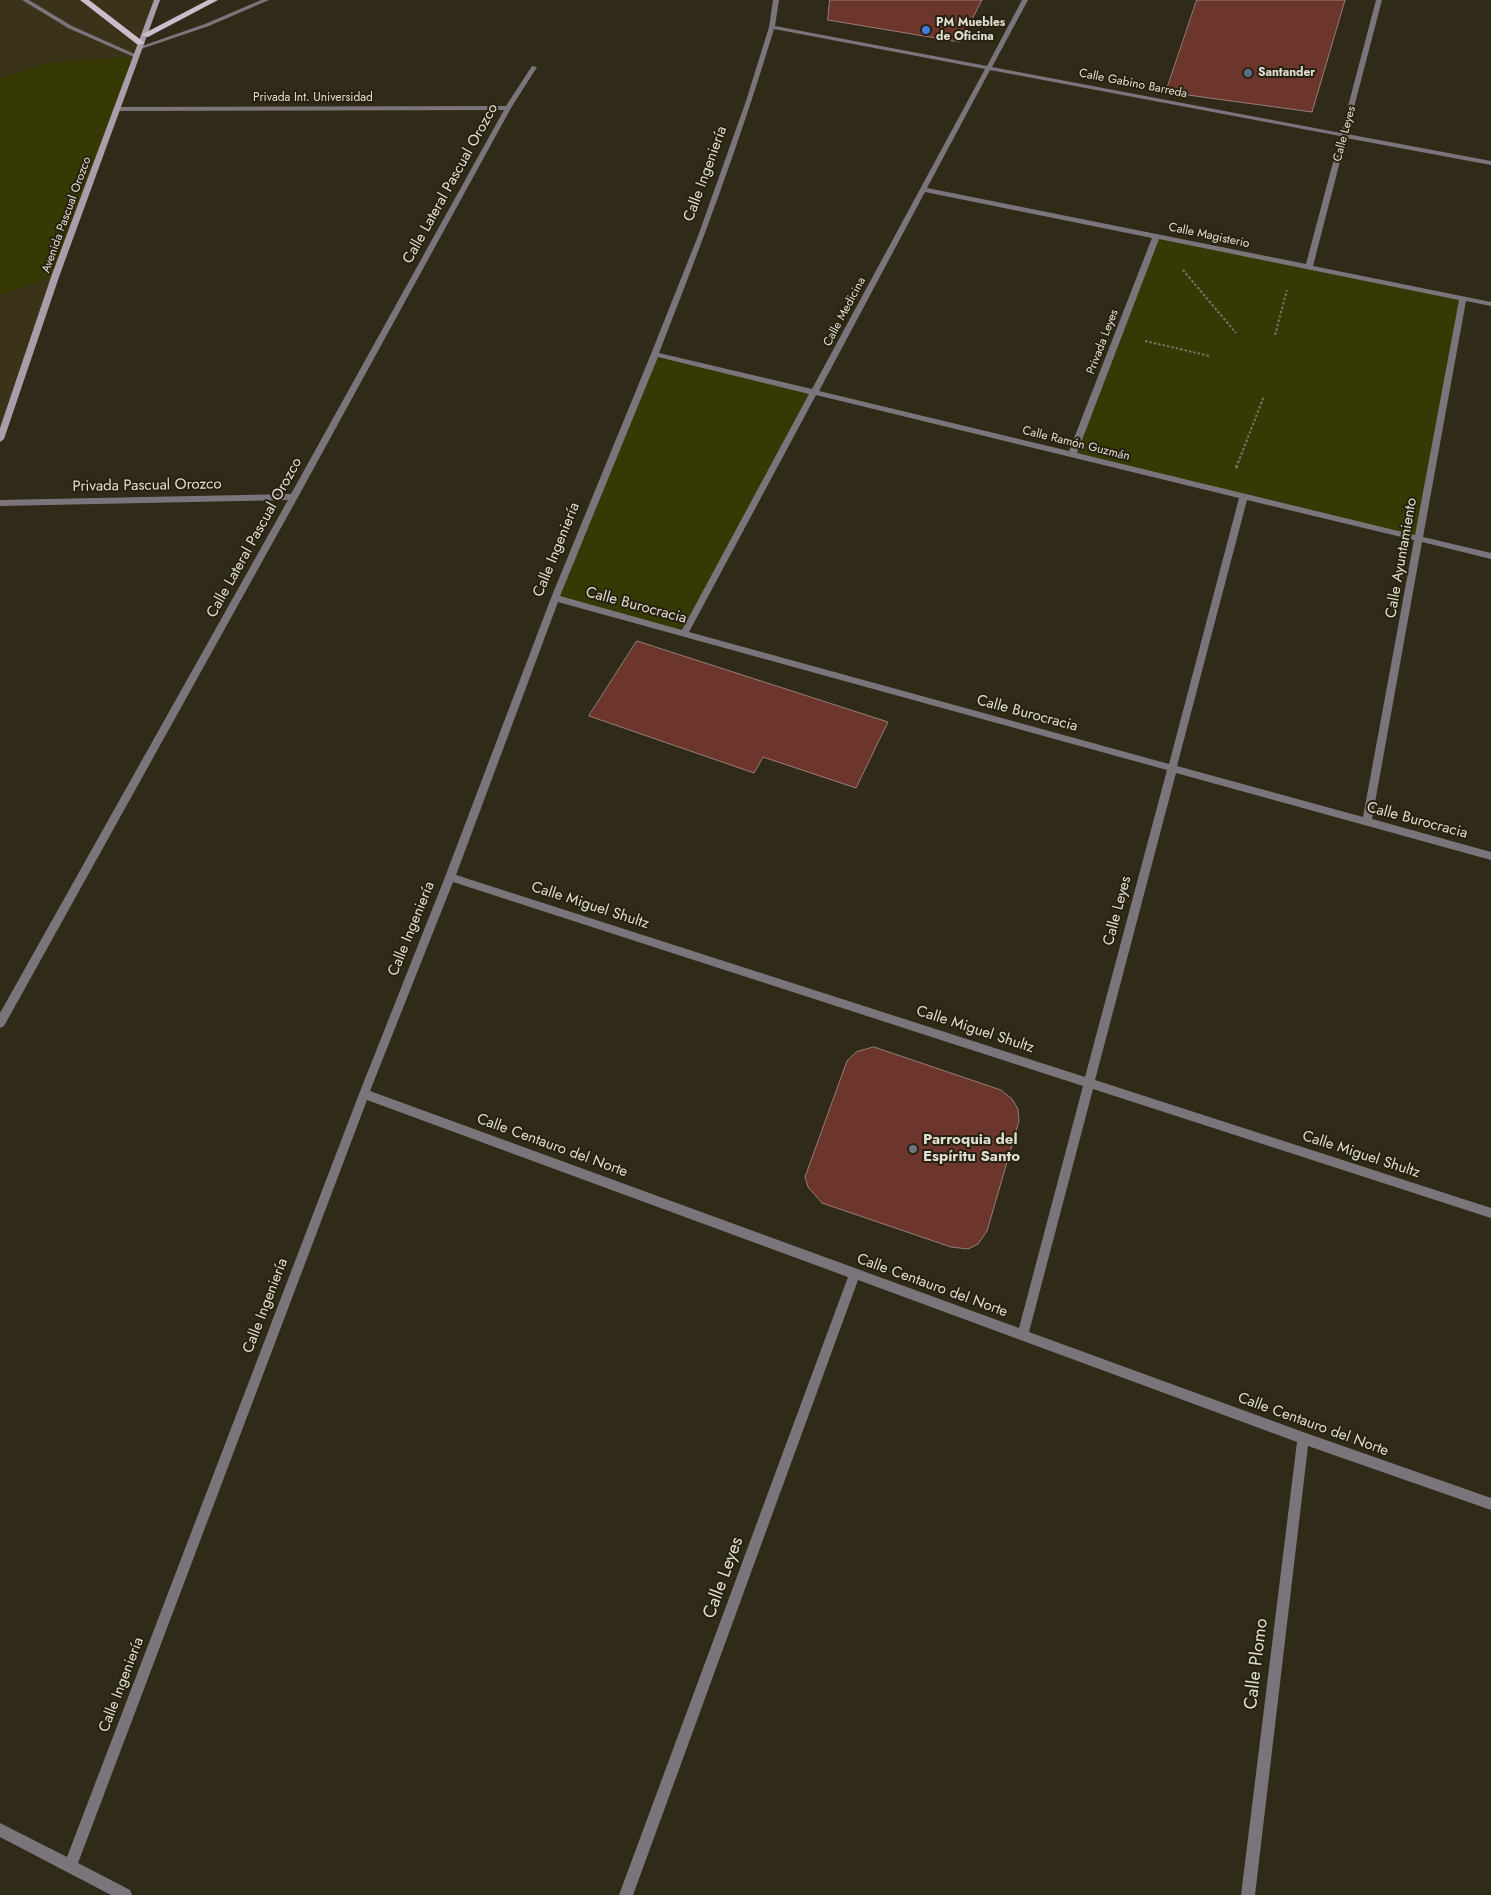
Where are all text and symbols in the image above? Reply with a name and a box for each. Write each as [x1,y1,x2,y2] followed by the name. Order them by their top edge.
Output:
[936,16,1005,44] place label: PM Muebles de Oficina
[920,24,932,36] marker: PM Muebles de Oficina
[1078,66,1188,102] street label: Calle Gabino Barreda
[1258,66,1315,80] place label: Santander
[1242,67,1254,79] marker: Santander
[253,91,373,105] street label: Privada Int. Universidad
[399,101,503,267] street label: Calle Lateral Pascual Orozco
[1331,105,1359,163] street label: Calle Leyes
[680,124,732,224] street label: Calle Ingeniería
[39,155,95,275] street label: Avenida Pascual Orozco
[1167,220,1251,252] street label: Calle Magisterio
[821,275,869,349] street label: Calle Medicina
[1084,308,1122,376] street label: Privada Leyes
[1021,424,1131,464] street label: Calle Ramón Guzmán
[203,455,307,621] street label: Calle Lateral Pascual Orozco
[72,476,222,496] street label: Privada Pascual Orozco
[1383,496,1421,620] street label: Calle Ayuntamiento
[530,500,584,600] street label: Calle Ingeniería
[584,584,688,628] street label: Calle Burocracia
[975,692,1079,736] street label: Calle Burocracia
[1365,799,1469,843] street label: Calle Burocracia
[1100,874,1136,948] street label: Calle Leyes
[529,878,651,934] street label: Calle Miguel Shultz
[385,879,439,979] street label: Calle Ingeniería
[914,1002,1036,1058] street label: Calle Miguel Shultz
[474,1110,630,1182] street label: Calle Centauro del Norte
[1300,1127,1422,1183] street label: Calle Miguel Shultz
[923,1131,1020,1166] place label: Parroquia del Espíritu Santo
[907,1143,919,1155] marker: Parroquia del Espíritu Santo
[854,1250,1010,1322] street label: Calle Centauro del Norte
[240,1256,292,1356] street label: Calle Ingeniería
[1235,1389,1391,1461] street label: Calle Centauro del Norte
[699,1534,749,1622] street label: Calle Leyes
[1241,1617,1273,1711] street label: Calle Plomo
[96,1635,148,1735] street label: Calle Ingeniería

